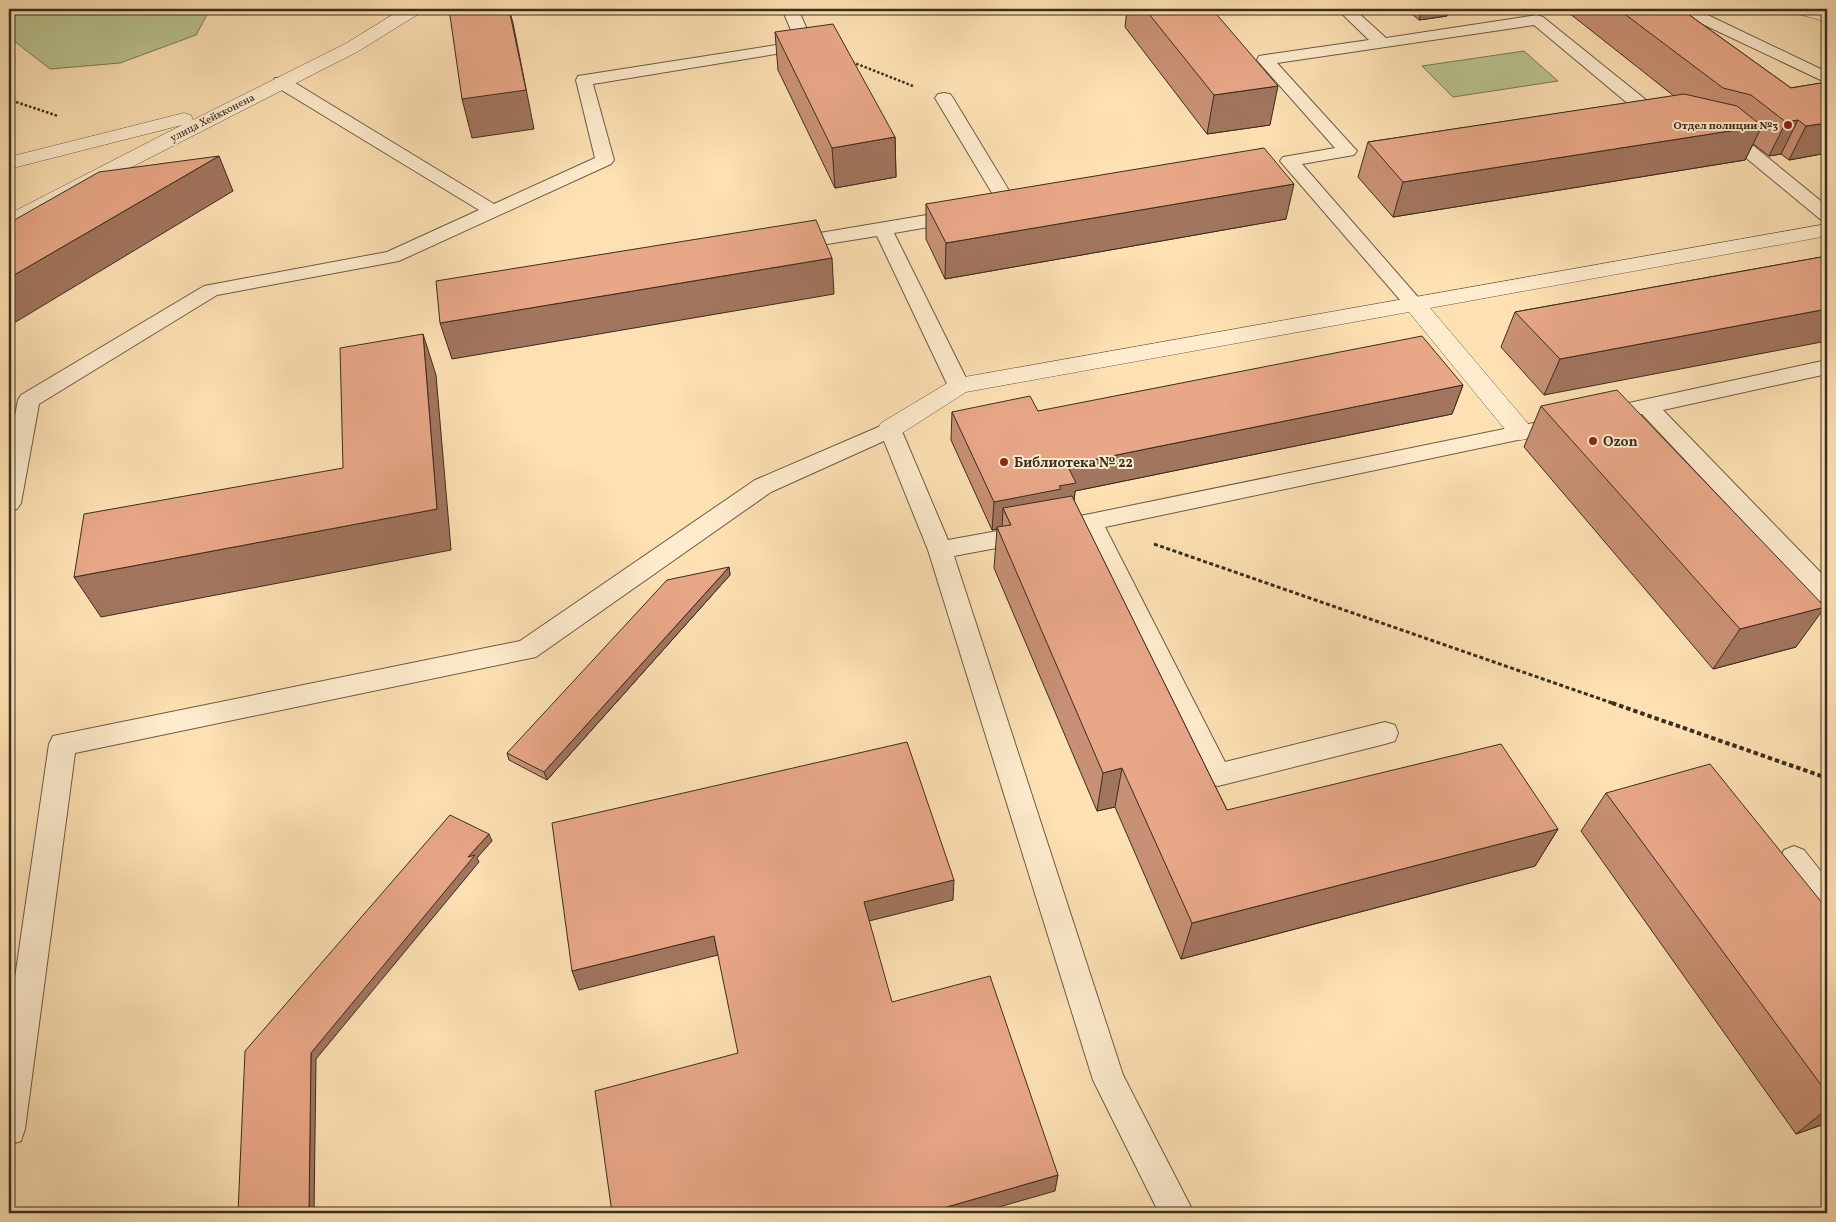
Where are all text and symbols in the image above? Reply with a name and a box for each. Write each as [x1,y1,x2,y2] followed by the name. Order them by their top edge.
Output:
[168,90,258,146] street label: улица Хейкконена
[1673,119,1778,134] place label: Отдел полиции №3
[1782,119,1794,131] marker: Отдел полиции №3
[1603,433,1638,452] place label: Ozon
[1587,435,1599,447] marker: Ozon
[1014,454,1133,473] place label: Библиотека № 22
[998,456,1010,468] marker: Библиотека № 22

